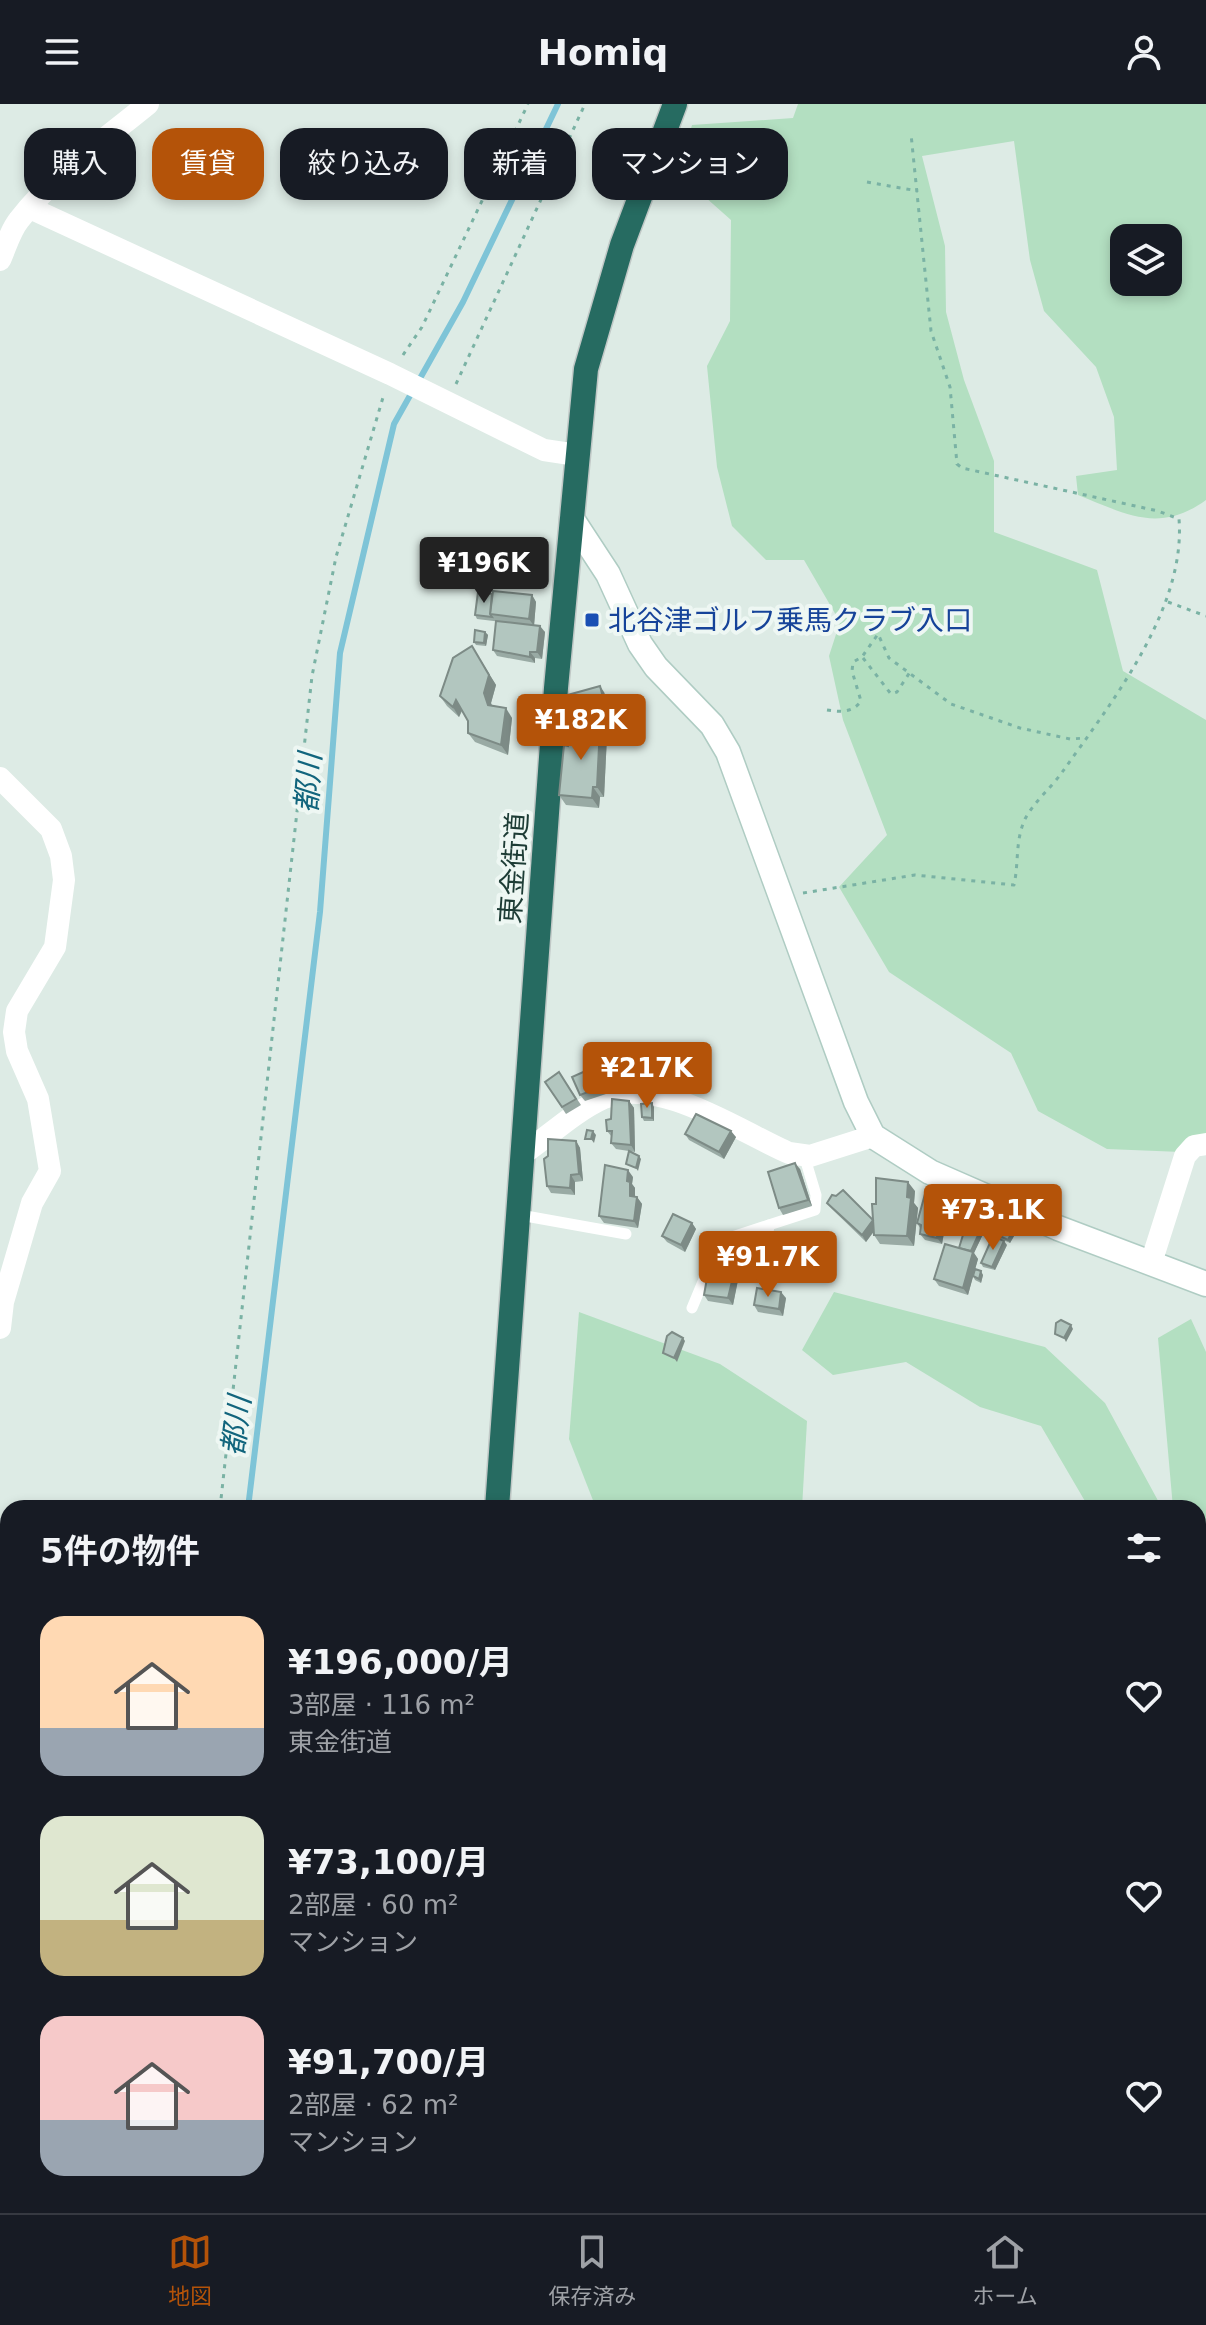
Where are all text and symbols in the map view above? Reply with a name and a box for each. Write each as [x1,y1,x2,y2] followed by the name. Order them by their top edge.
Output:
[40,30,84,74] icon: menu
[1122,30,1166,74] icon: person
[538,32,668,73] text: Homiq
[24,128,136,200] chip: 購入
[152,128,264,200] chip: 賃貸
[280,128,448,200] chip: 絞り込み
[464,128,576,200] chip: 新着
[592,128,788,200] chip: マンション
[1110,224,1182,296] map controls
[1110,224,1182,296] button: layers
[428,537,540,605] pin: ¥196K
[438,548,530,578] text: ¥196K
[608,604,972,637] place label: 北谷津ゴルフ乗馬クラブ入口
[583,611,601,629] marker: 北谷津ゴルフ乗馬クラブ入口
[525,694,637,762] pin: ¥182K
[535,705,627,735] text: ¥182K
[288,749,328,814] water label: 都川
[494,811,534,925] street label: 東金街道
[591,1042,703,1110] pin: ¥217K
[601,1053,693,1083] text: ¥217K
[928,1184,1058,1252] pin: ¥73.1K
[942,1195,1044,1225] text: ¥73.1K
[703,1231,833,1299] pin: ¥91.7K
[717,1242,819,1272] text: ¥91.7K
[215,1391,257,1458] water label: 都川
[1122,1526,1166,1570] icon: filters
[40,1531,200,1571] text: 5件の物件
[288,1642,513,1682] text: ¥196,000/月
[104,1648,200,1744] icon: home
[1122,1674,1166,1718] icon: heart
[288,1690,475,1720] text: 3部屋 · 116 m²
[288,1727,392,1757] text: 東金街道
[288,1842,489,1882] text: ¥73,100/月
[104,1848,200,1944] icon: home
[1122,1874,1166,1918] icon: heart
[288,1890,458,1920] text: 2部屋 · 60 m²
[288,1927,418,1957] text: マンション
[288,2042,489,2082] text: ¥91,700/月
[104,2048,200,2144] icon: home
[1122,2074,1166,2118] icon: heart
[288,2090,458,2120] text: 2部屋 · 62 m²
[288,2127,418,2157] text: マンション
[168,2230,212,2310] tab: 地図
[548,2230,636,2310] tab: 保存済み
[973,2230,1038,2310] tab: ホーム

